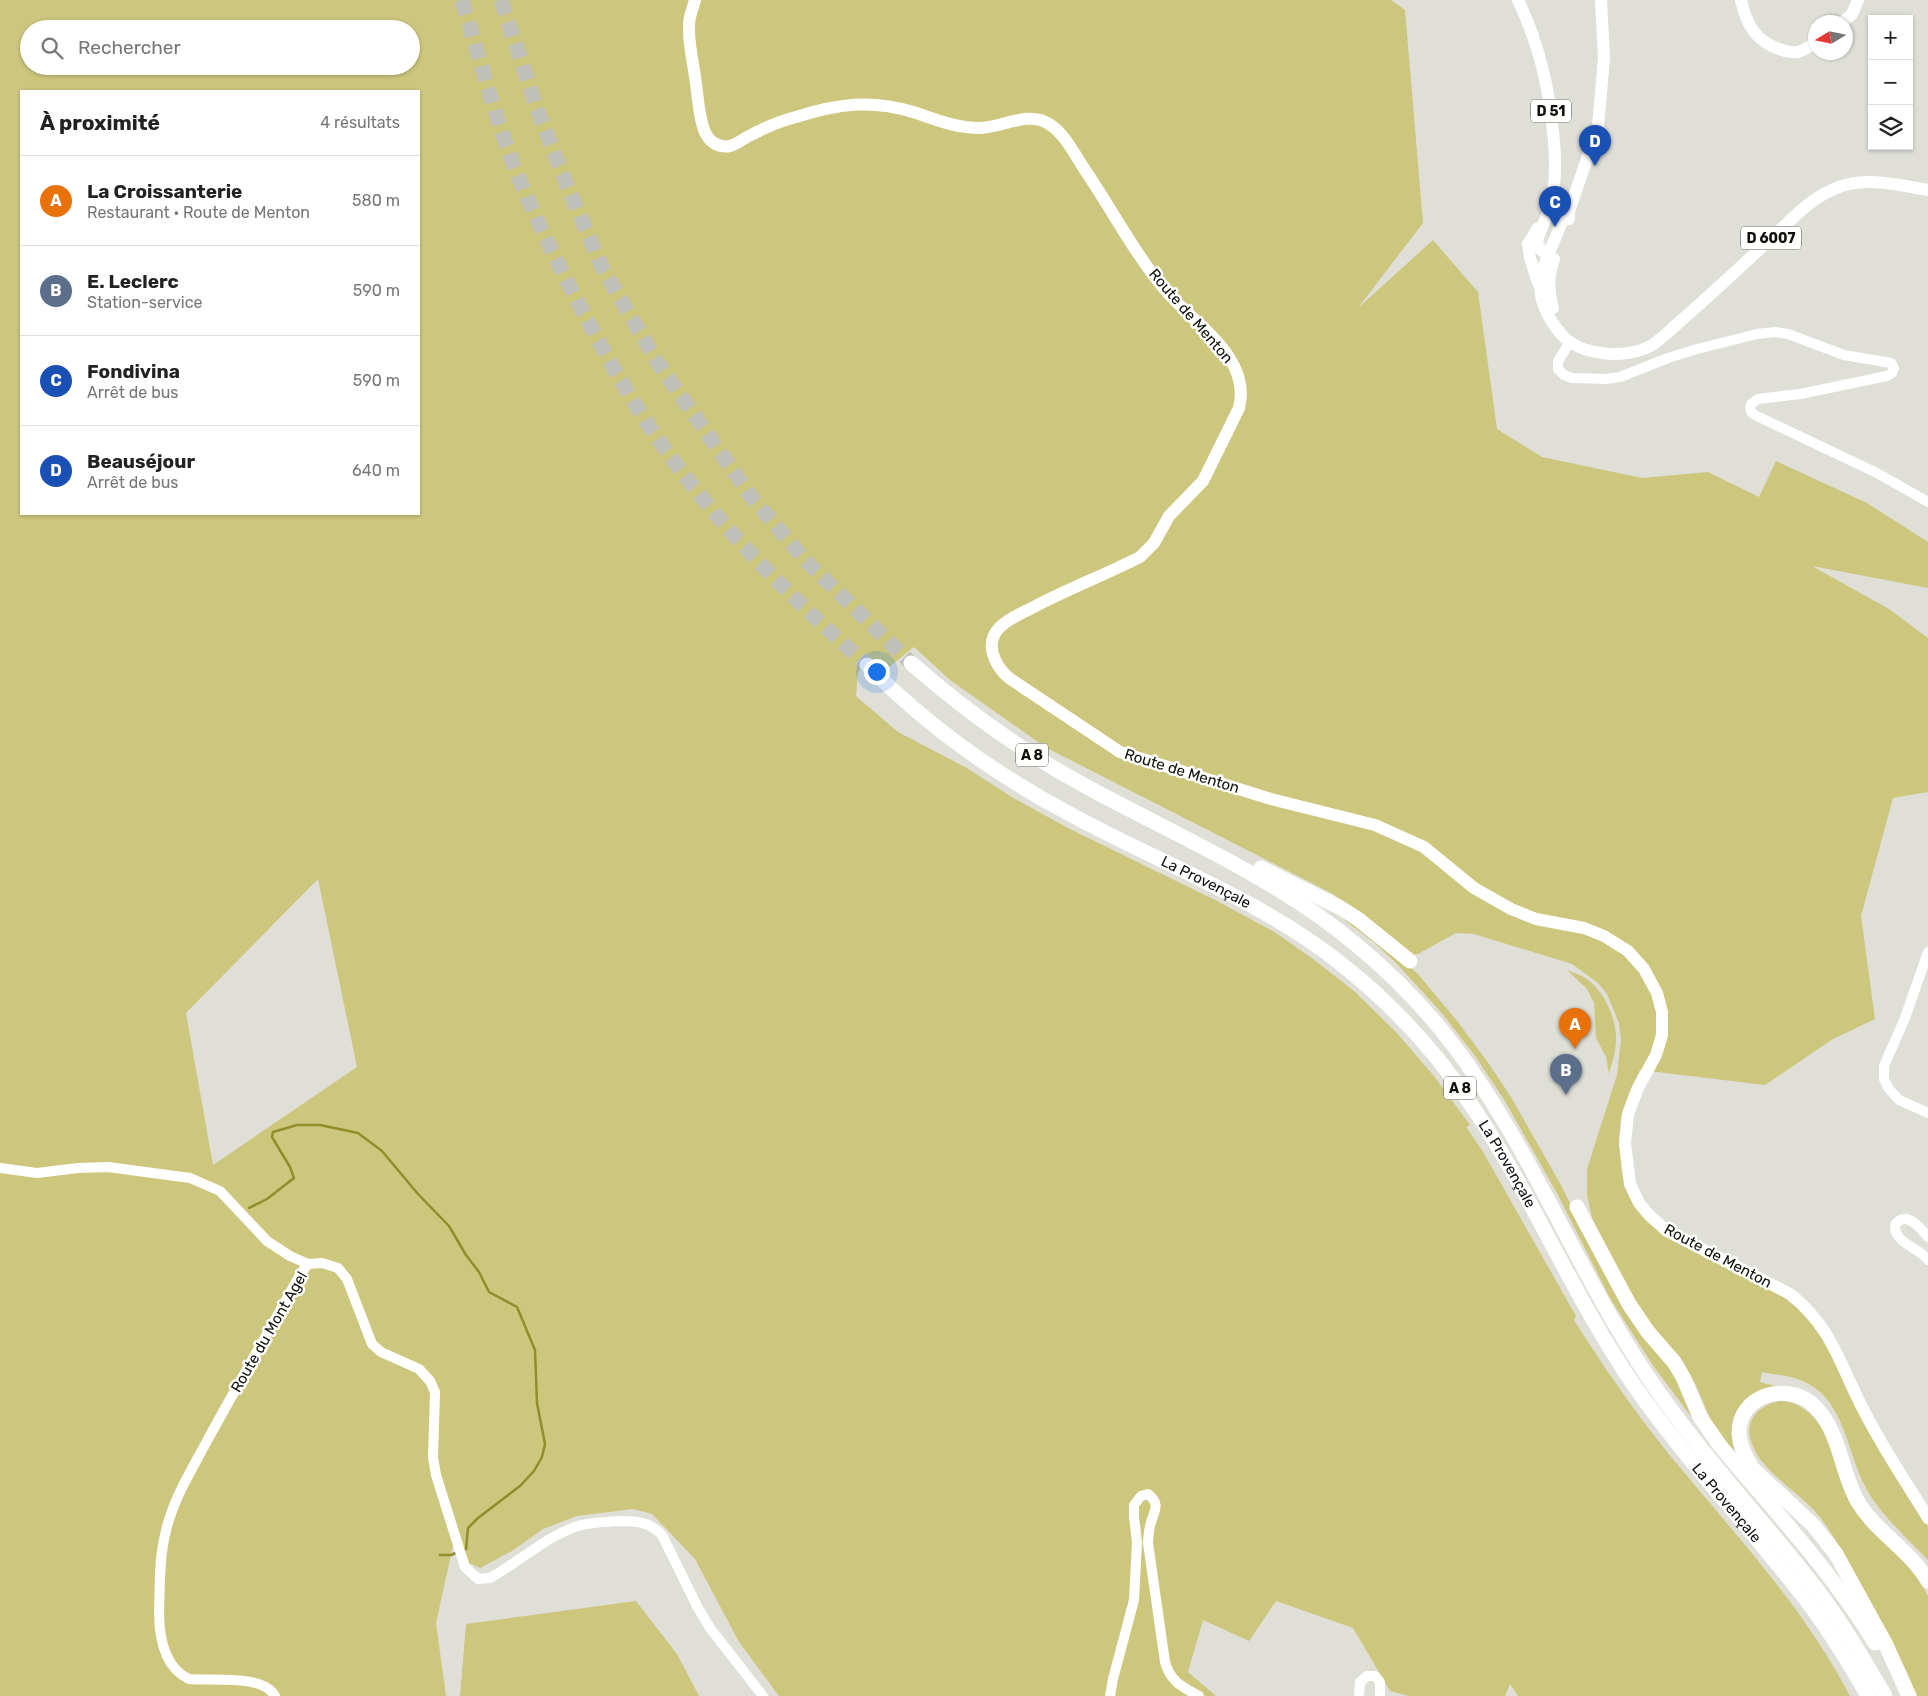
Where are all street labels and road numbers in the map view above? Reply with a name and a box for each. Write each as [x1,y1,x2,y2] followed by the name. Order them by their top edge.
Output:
[1531,100,1571,122] road number: D 51
[1741,227,1801,250] road number: D 6007
[1145,265,1237,367] street label: Route de Menton
[1016,744,1048,766] road number: A 8
[1122,745,1242,797] street label: Route de Menton
[1158,852,1254,912] street label: La Provençale
[1444,1076,1476,1100] road number: A 8
[1475,1117,1540,1211] street label: La Provençale
[1661,1220,1775,1292] street label: Route de Menton
[227,1268,311,1396] street label: Route du Mont Agel
[1688,1460,1765,1546] street label: La Provençale

